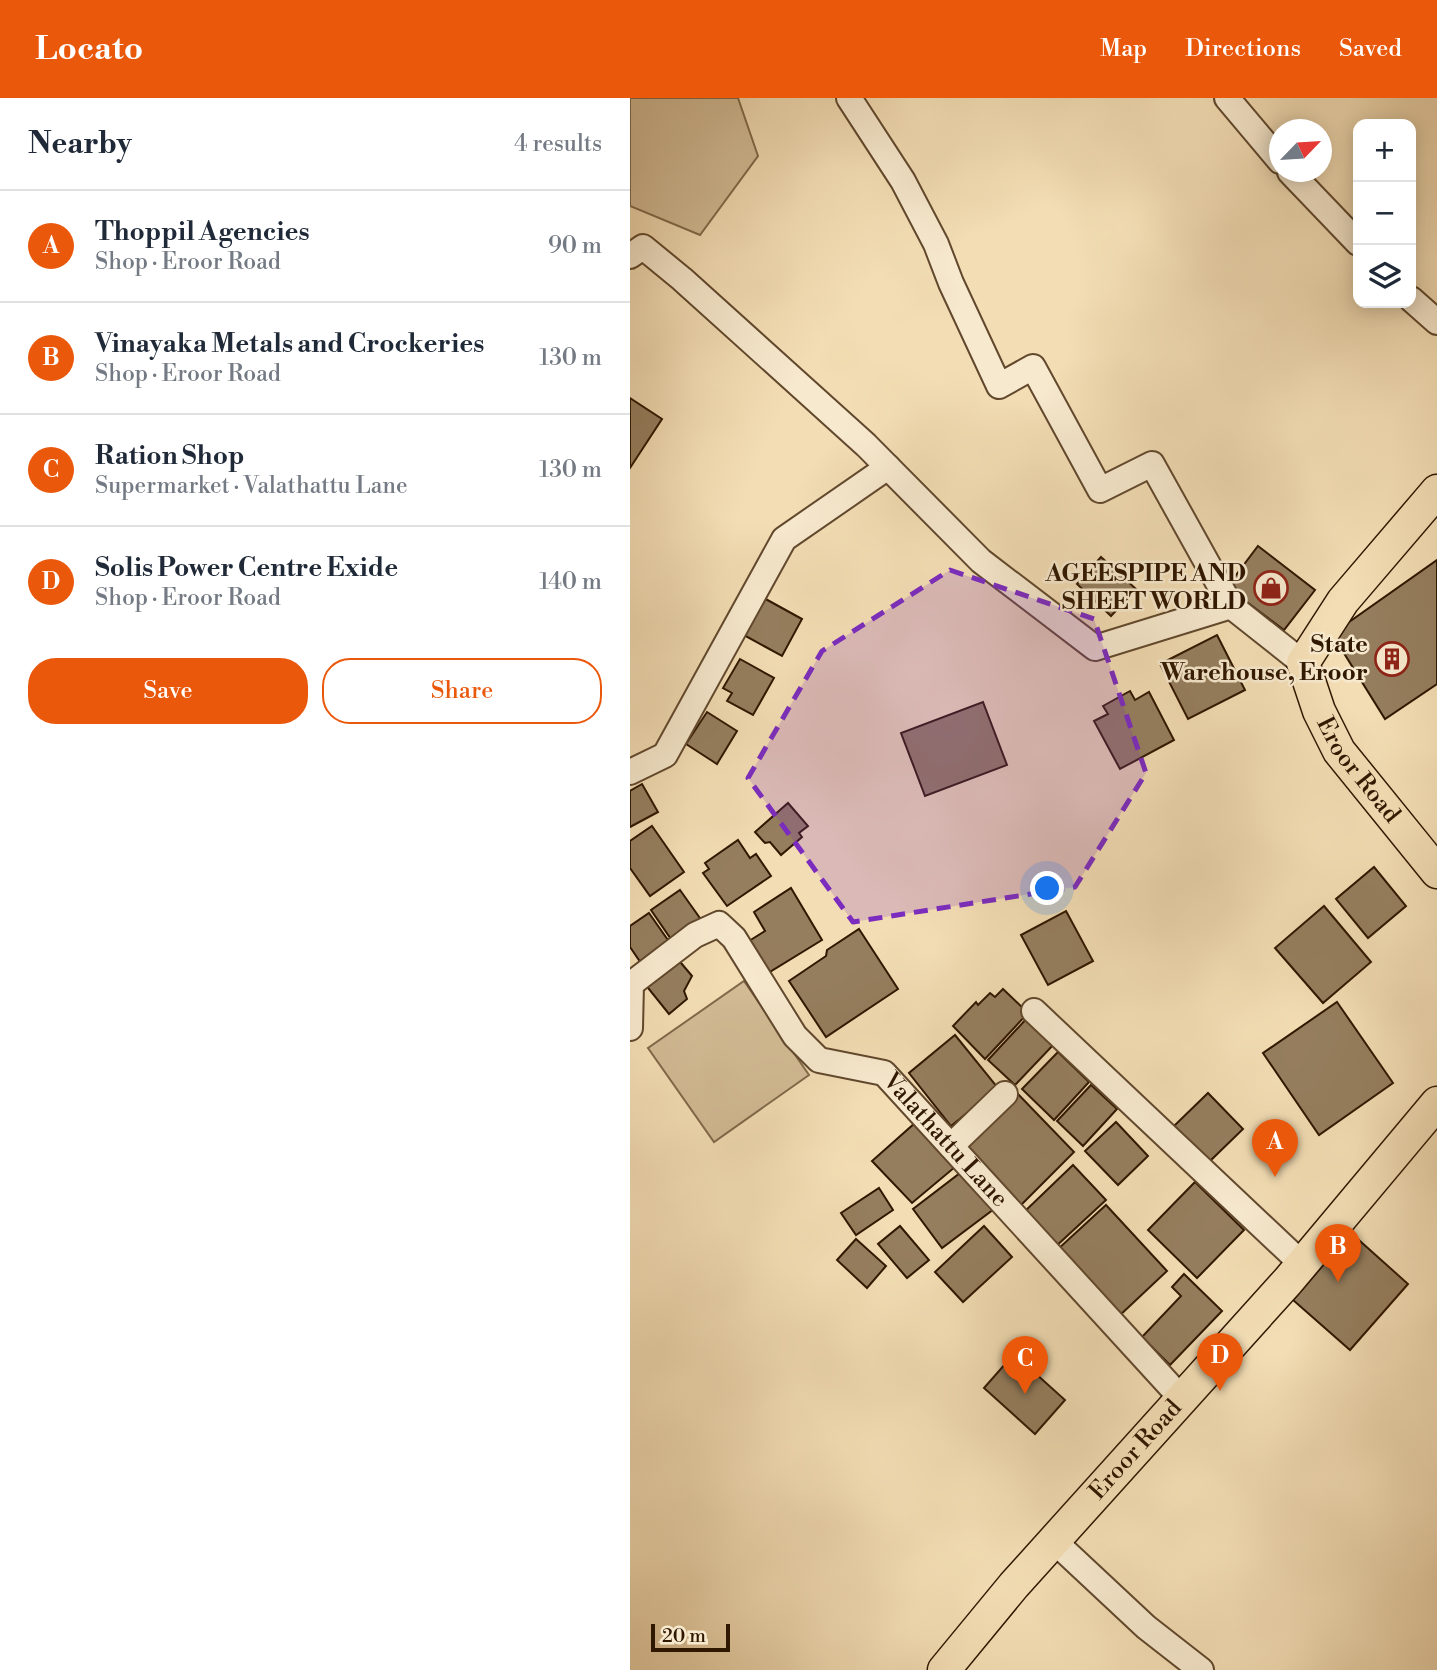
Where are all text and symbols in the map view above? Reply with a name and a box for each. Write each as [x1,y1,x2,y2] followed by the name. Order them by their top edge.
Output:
[35,29,143,70] text: Locato
[1100,34,1147,64] text: Map
[1185,34,1301,64] text: Directions
[1339,34,1402,64] text: Saved
[1269,119,1332,182] north arrow
[1353,119,1416,308] map controls
[1353,119,1416,182] button: +
[28,125,132,163] text: Nearby
[514,130,602,158] text: 4 results
[1353,182,1416,245] button: −
[95,216,310,248] text: Thoppil Agencies
[43,232,59,260] text: A
[548,232,602,260] text: 90 m
[1353,245,1416,308] button: layers
[95,248,281,276] text: Shop · Eroor Road
[95,328,484,360] text: Vinayaka Metals and Crockeries
[42,344,60,372] text: B
[539,344,602,372] text: 130 m
[95,360,281,388] text: Shop · Eroor Road
[95,440,244,472] text: Ration Shop
[43,456,59,484] text: C
[539,456,602,484] text: 130 m
[95,472,408,500] text: Supermarket · Valathattu Lane
[95,552,398,584] text: Solis Power Centre Exide
[1044,559,1246,617] place label: AGEESPIPE AND SHEET WORLD
[42,568,60,596] text: D
[539,568,602,596] text: 140 m
[1252,569,1290,607] shop icon: AGEESPIPE AND SHEET WORLD
[95,584,281,612] text: Shop · Eroor Road
[1159,630,1368,688] place label: State Warehouse, Eroor
[1373,640,1411,678] building icon: State Warehouse, Eroor
[28,658,308,724] button: Save
[322,658,602,724] button: Share
[1309,712,1407,830] street label: Eroor Road
[1030,871,1064,905] your location
[876,1066,1014,1214] street label: Valathattu Lane
[1252,1119,1298,1177] pin: A
[1315,1224,1361,1282] pin: B
[1197,1333,1243,1391] pin: D
[1002,1336,1048,1394] pin: C
[1083,1393,1189,1506] street label: Eroor Road
[651,1621,730,1653] scale bar
[662,1624,706,1648] text: 20 m

